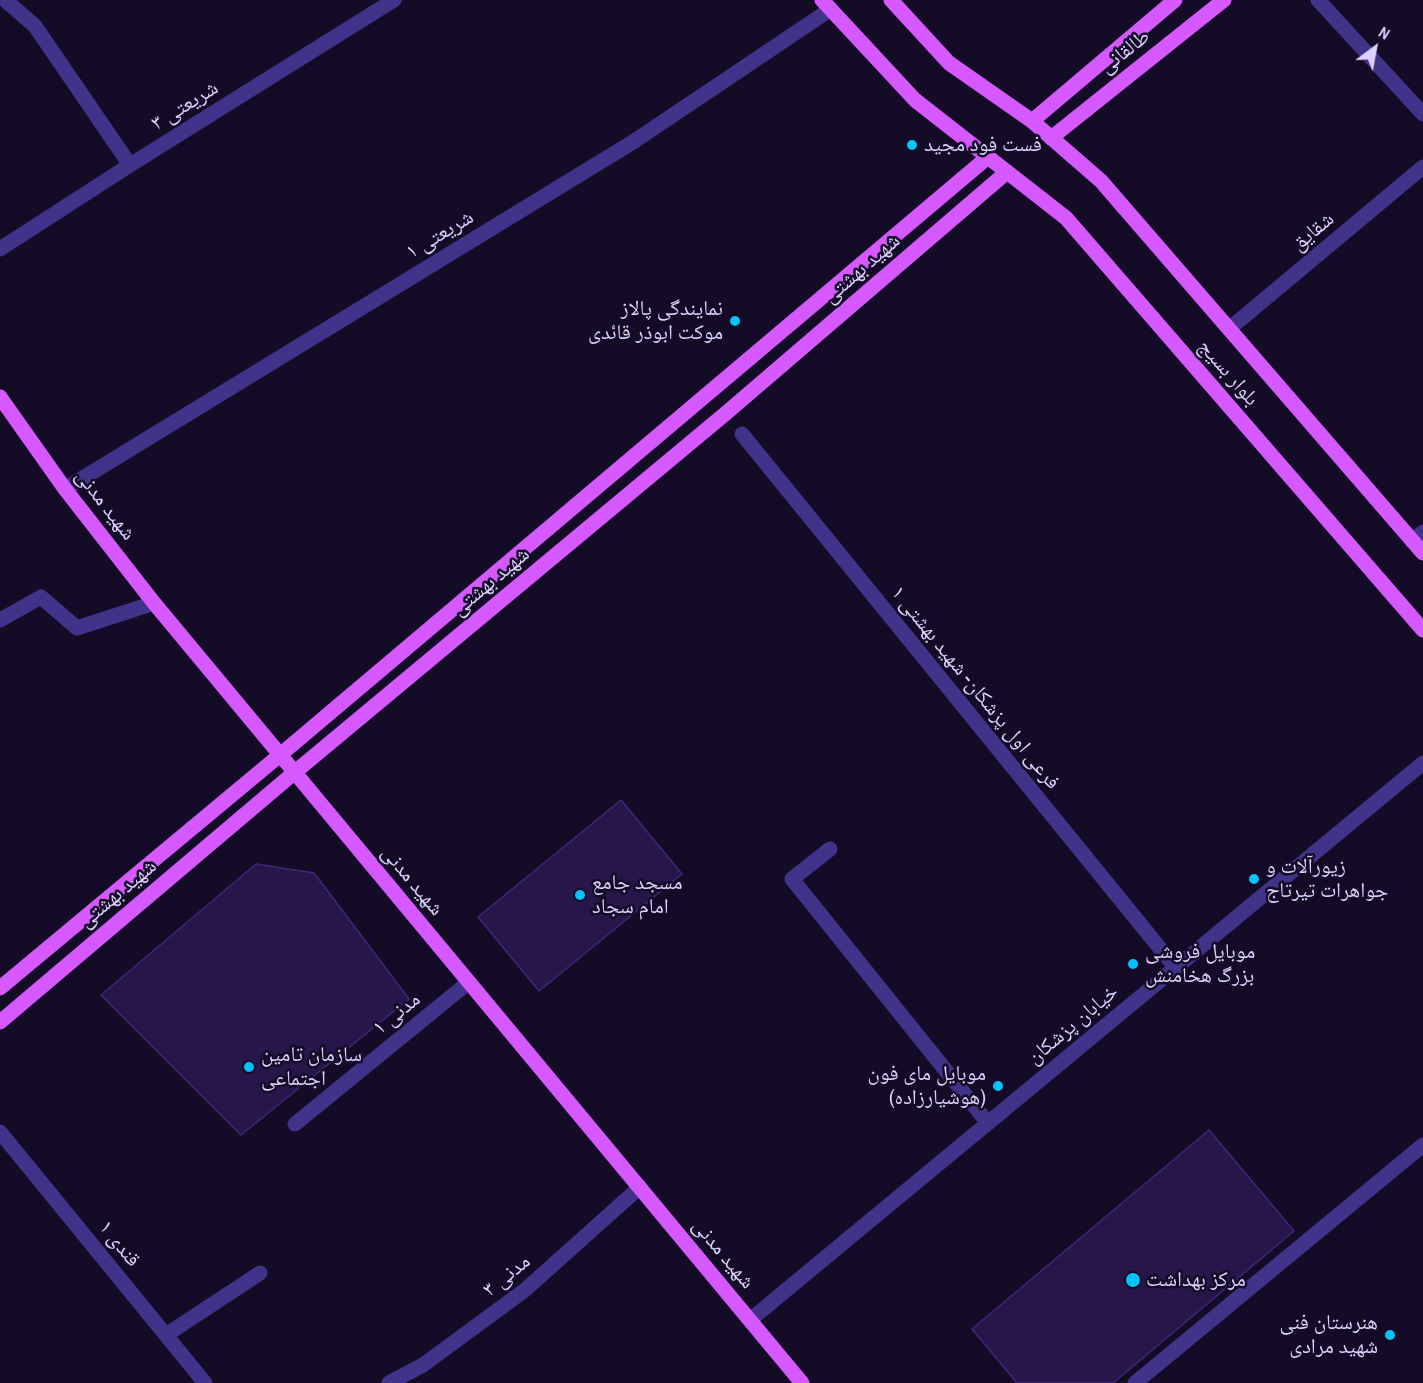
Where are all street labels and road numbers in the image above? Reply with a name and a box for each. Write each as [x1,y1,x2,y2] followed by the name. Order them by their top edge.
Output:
[1095,24,1155,80] street label: طالقانی
[147,76,223,136] street label: شریعتی ۳
[402,205,478,265] street label: شریعتی ۱
[1287,207,1339,257] street label: شقایق
[818,229,906,309] street label: شهید بهشتی
[1192,335,1264,411] street label: بلوار بسیج
[69,464,141,546] street label: شهید مدنی
[447,542,535,622] street label: شهید بهشتی
[885,581,1065,795] street label: فرعی اول پزشکان- شهید بهشتی ۱
[375,841,449,921] street label: شهید مدنی
[74,854,162,934] street label: شهید بهشتی
[1022,980,1124,1070] street label: خیابان پزشکان
[368,987,426,1041] street label: مدنی ۱
[686,1214,760,1294] street label: شهید مدنی
[93,1216,145,1272] street label: قندی ۱
[478,1249,536,1303] street label: مدنی ۳

